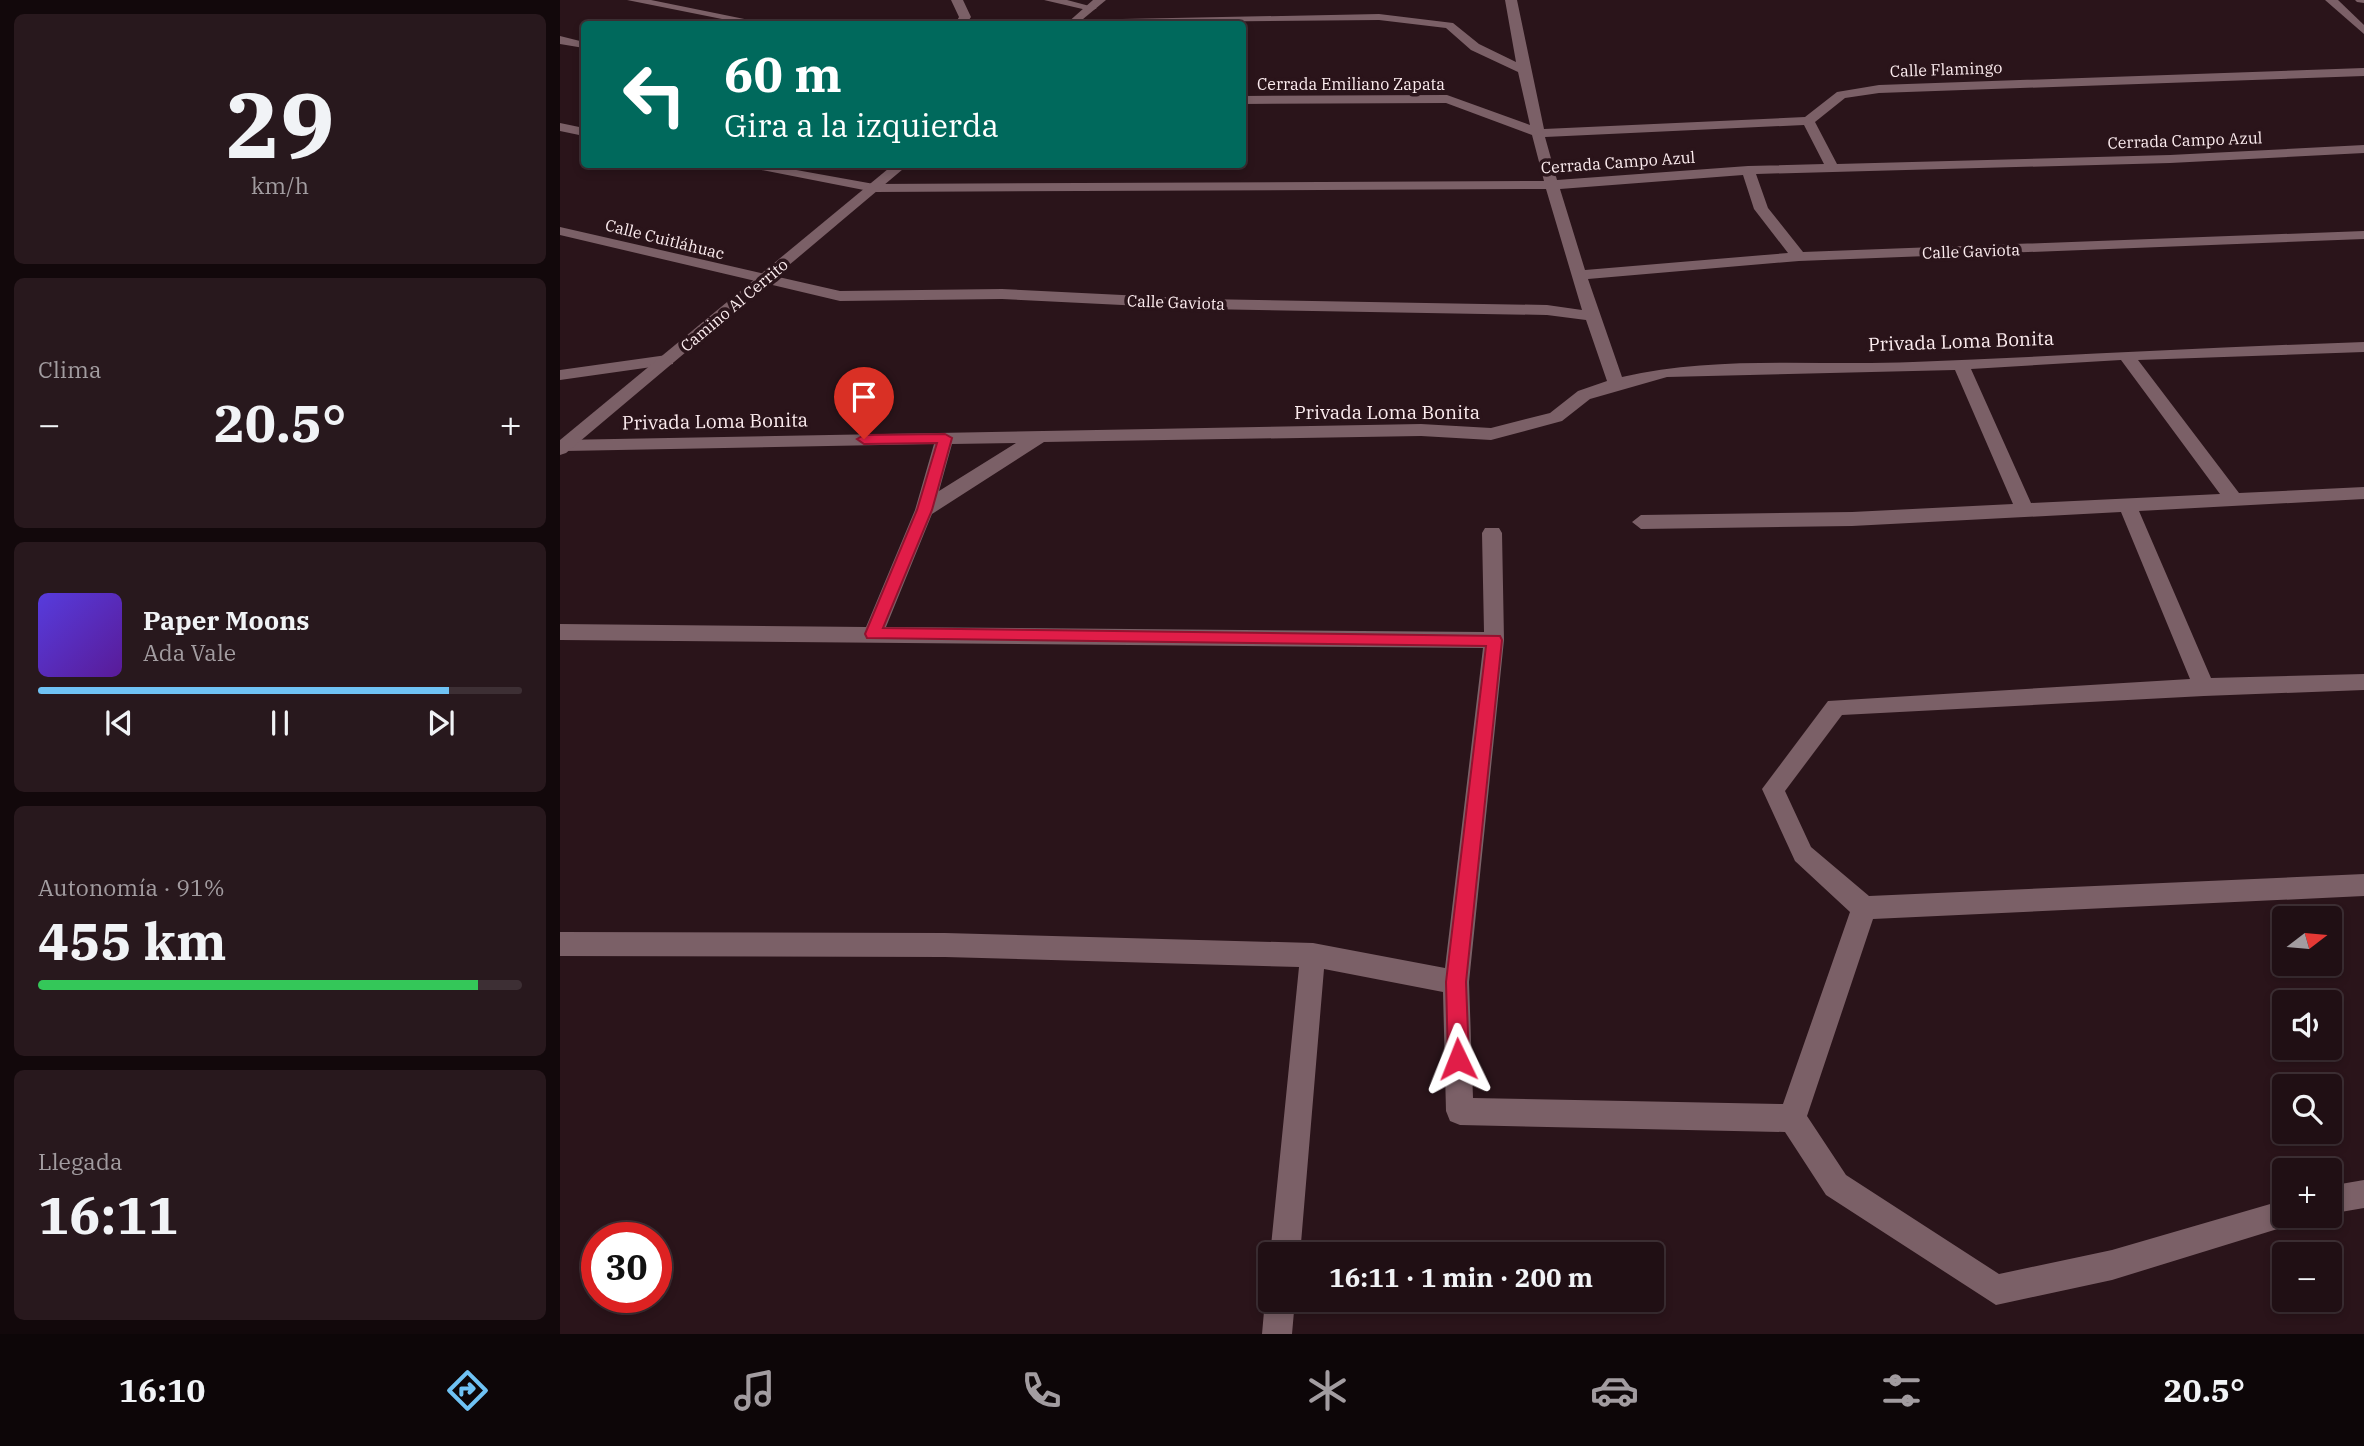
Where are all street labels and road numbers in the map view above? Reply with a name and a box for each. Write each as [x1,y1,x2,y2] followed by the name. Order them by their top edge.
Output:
[1889,57,2003,81] street label: Calle Flamingo
[1257,74,1445,94] street label: Cerrada Emiliano Zapata
[2107,127,2263,153] street label: Cerrada Campo Azul
[1540,147,1696,177] street label: Cerrada Campo Azul
[603,215,727,263] street label: Calle Cuitláhuac
[1922,239,2021,263] street label: Calle Gaviota
[676,254,792,356] street label: Camino Al Cerrito
[1127,290,1226,314] street label: Calle Gaviota
[1868,326,2054,356] street label: Privada Loma Bonita
[1294,400,1480,424] street label: Privada Loma Bonita
[622,407,808,435] street label: Privada Loma Bonita

